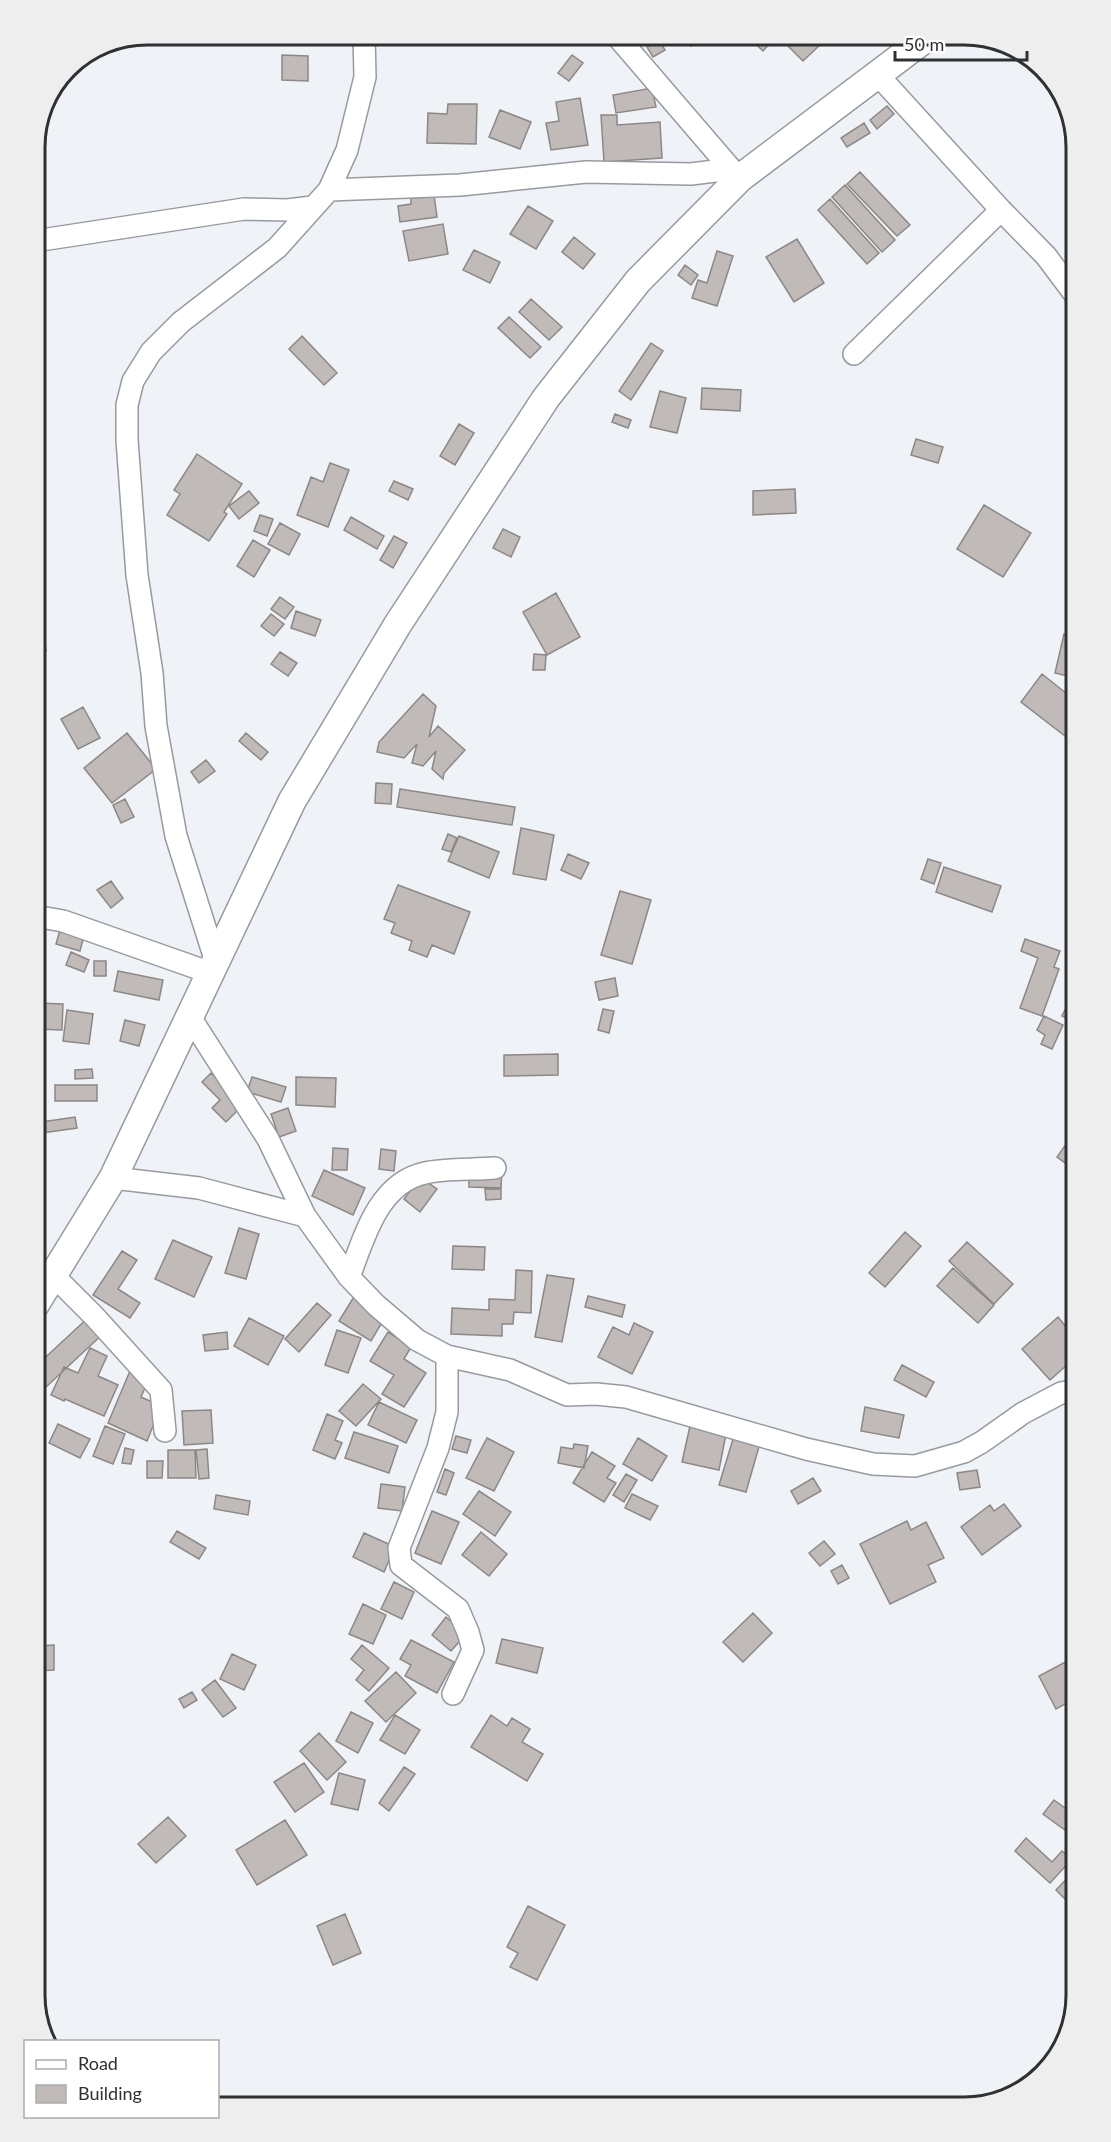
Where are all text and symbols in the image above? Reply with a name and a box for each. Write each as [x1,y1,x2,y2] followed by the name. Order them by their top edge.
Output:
[895,24,1027,62] scale bar
[904,33,944,55] text: 50 m
[24,2040,219,2118] legend
[78,2052,118,2074] text: Road
[78,2082,142,2104] text: Building

